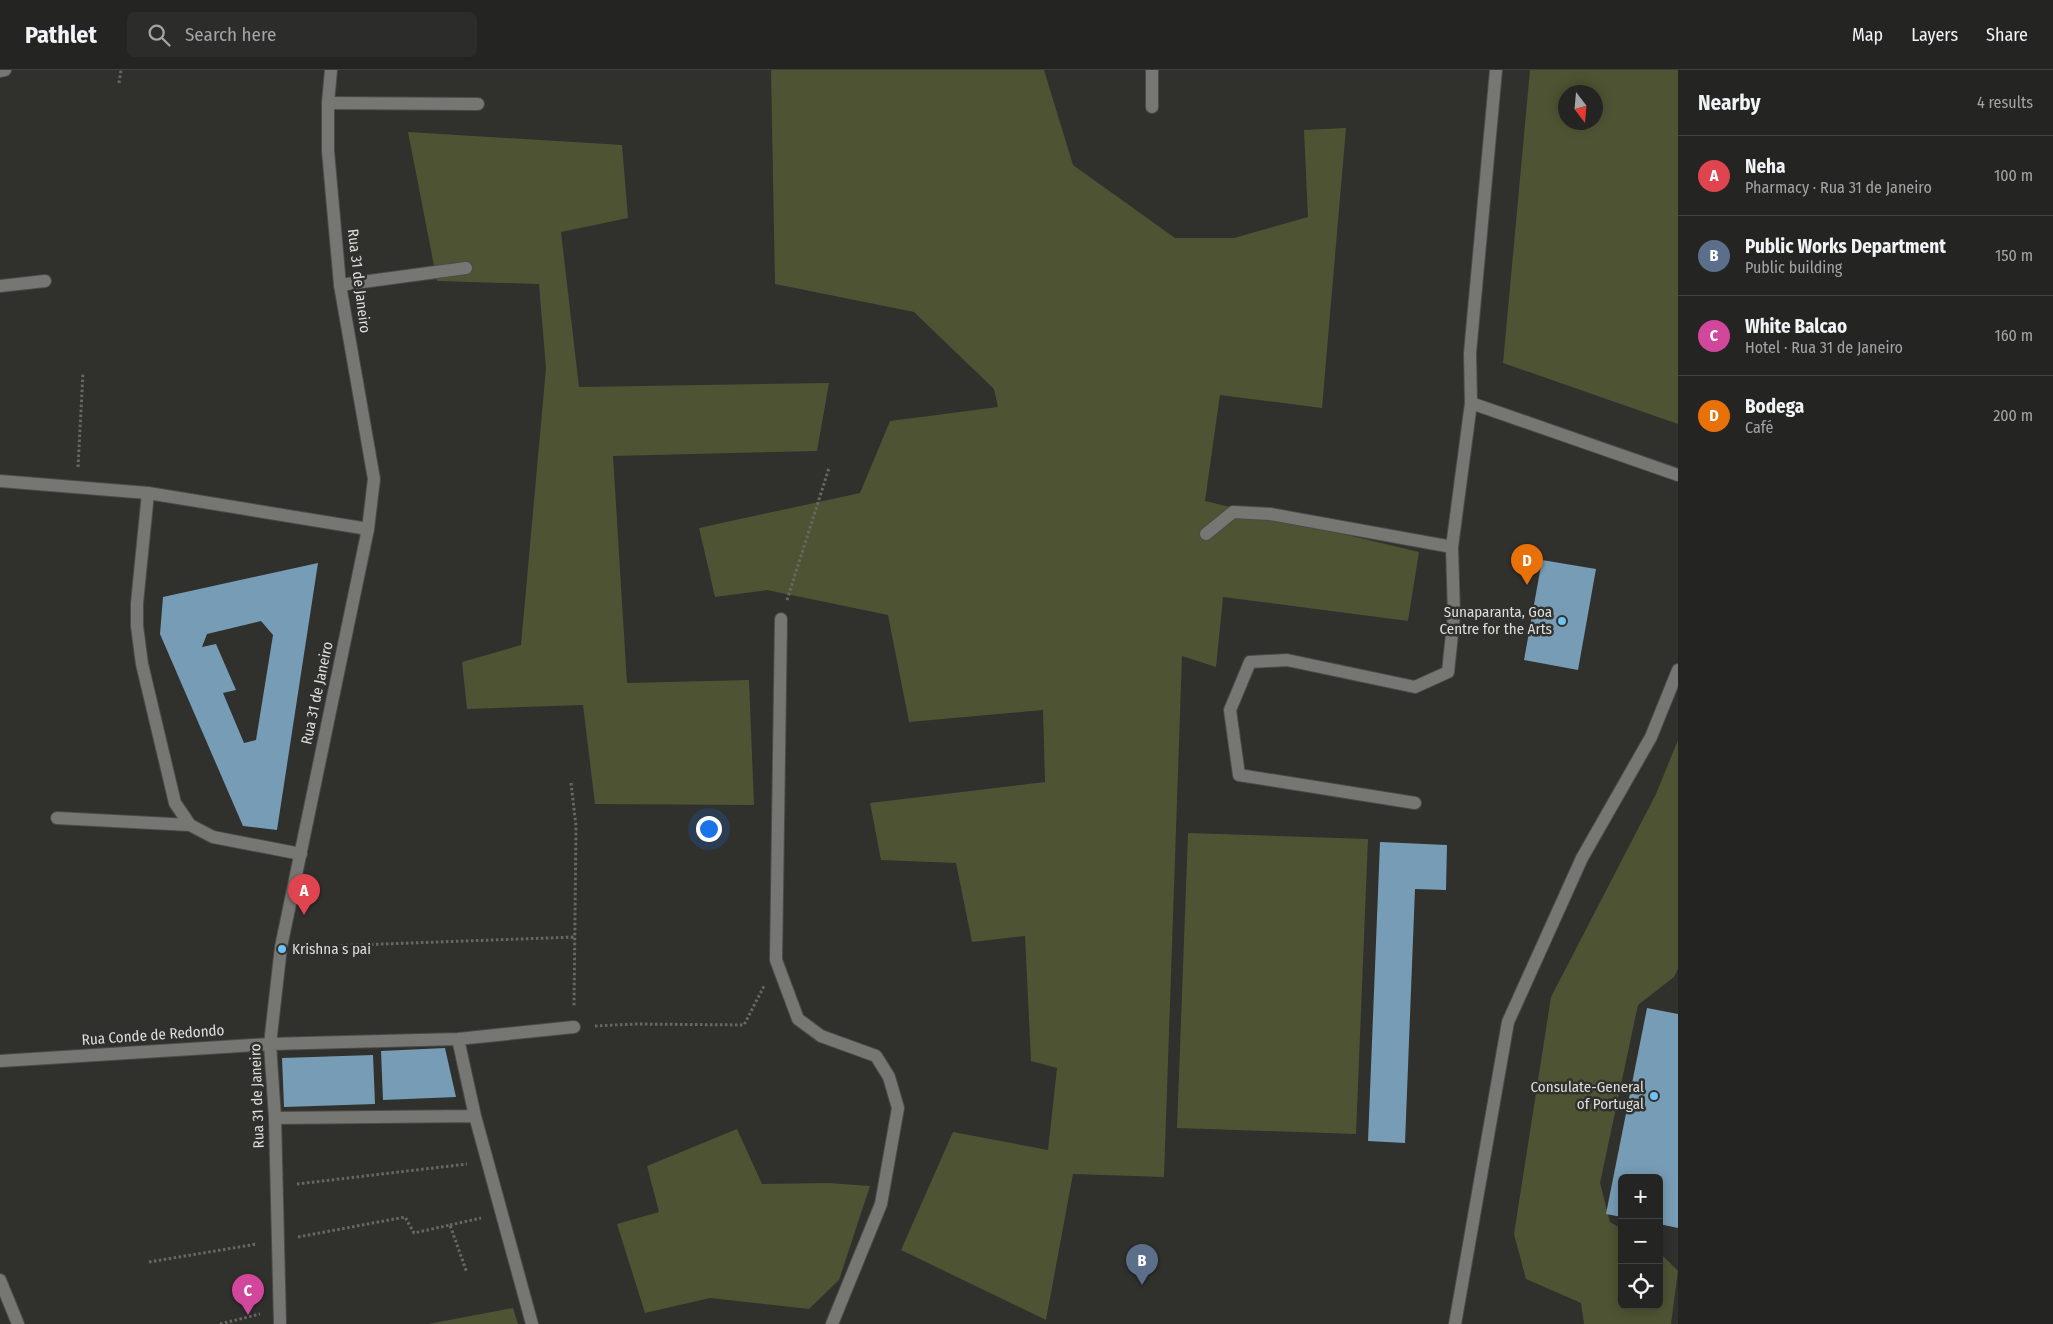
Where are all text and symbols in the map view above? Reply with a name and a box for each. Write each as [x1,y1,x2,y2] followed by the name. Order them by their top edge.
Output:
[127,12,477,57] search box
[25,21,97,49] text: Pathlet
[145,21,173,49] icon: search
[185,23,276,46] text: Search here
[1852,24,1883,46] text: Map
[1911,24,1958,46] text: Layers
[1986,24,2028,46] text: Share
[1558,85,1603,130] north arrow
[1698,90,1760,116] text: Nearby
[1977,93,2033,112] text: 4 results
[1745,155,1785,178] text: Neha
[1710,166,1718,185] text: A
[1994,166,2033,185] text: 100 m
[1745,178,1932,197] text: Pharmacy · Rua 31 de Janeiro
[344,228,374,334] street label: Rua 31 de Janeiro
[1745,235,1946,258] text: Public Works Department
[1710,246,1718,265] text: B
[1995,246,2033,265] text: 150 m
[1745,258,1842,277] text: Public building
[1745,315,1847,338] text: White Balcao
[1710,326,1718,345] text: C
[1994,326,2033,345] text: 160 m
[1745,338,1903,357] text: Hotel · Rua 31 de Janeiro
[1745,395,1804,418] text: Bodega
[1709,406,1719,425] text: D
[1993,406,2033,425] text: 200 m
[1745,418,1773,437] text: Café
[1511,544,1543,585] pin: D
[1439,603,1552,638] place label: Sunaparanta, Goa Centre for the Arts
[1556,615,1568,627] marker: Sunaparanta, Goa Centre for the Arts
[297,640,337,746] street label: Rua 31 de Janeiro
[696,816,722,842] your location
[288,874,320,915] pin: A
[292,940,371,958] place label: Krishna s pai
[276,943,288,955] marker: Krishna s pai
[81,1021,225,1049] street label: Rua Conde de Redondo
[246,1043,268,1149] street label: Rua 31 de Janeiro
[1531,1078,1644,1113] place label: Consulate-General of Portugal
[1648,1090,1660,1102] marker: Consulate-General of Portugal
[1618,1174,1663,1309] map controls
[1618,1174,1663,1219] button: +
[1618,1219,1663,1264] button: −
[1126,1244,1158,1285] pin: B
[1618,1264,1663,1309] button: locate
[232,1274,264,1315] pin: C

